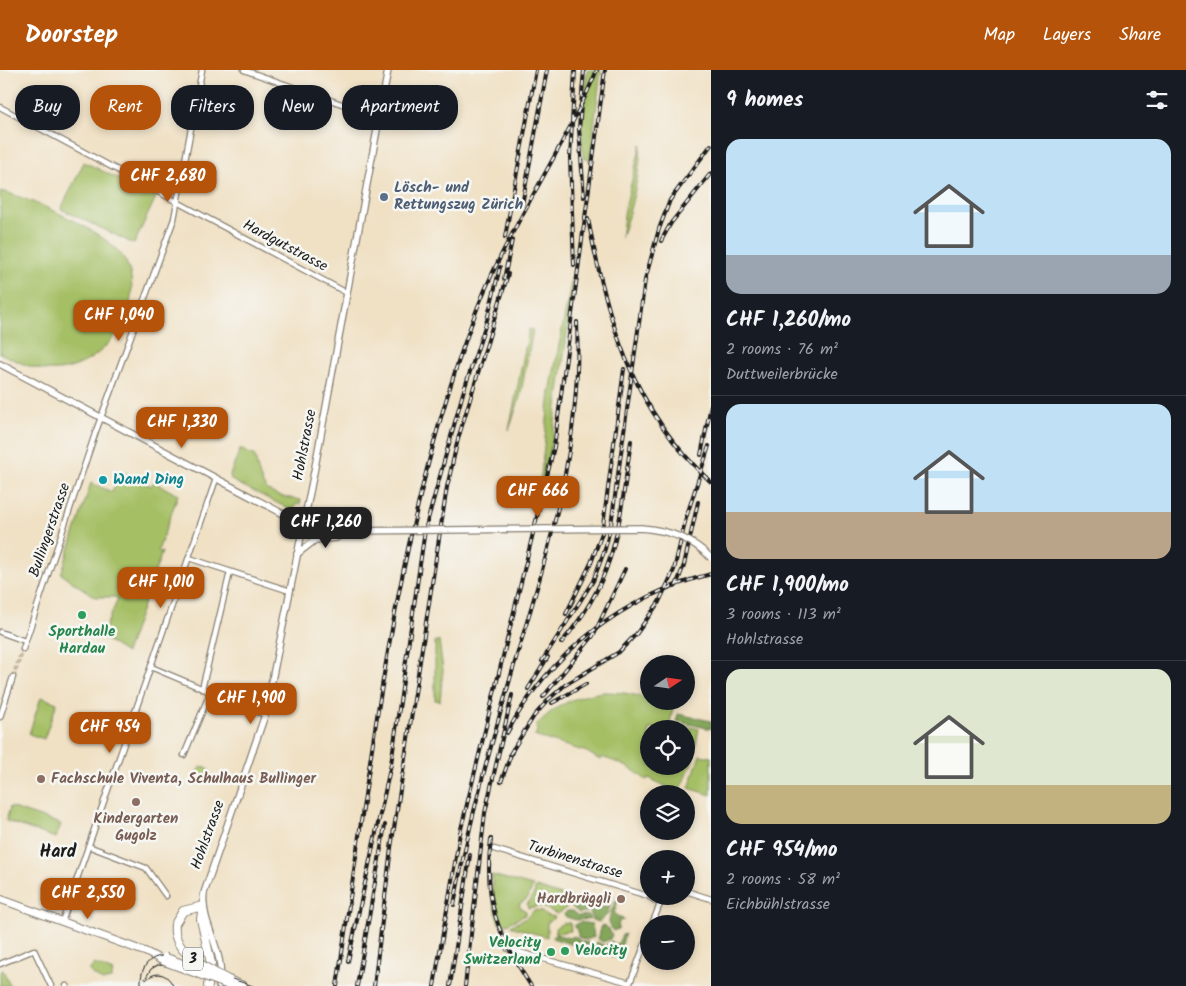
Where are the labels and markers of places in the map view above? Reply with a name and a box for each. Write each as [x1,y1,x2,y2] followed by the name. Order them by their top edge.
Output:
[111,160,225,203] pin: CHF 2,680
[394,176,523,217] place label: Lösch- und Rettungszug Zürich
[378,191,390,203] marker: Lösch- und Rettungszug Zürich
[62,300,176,342] pin: CHF 1,040
[125,406,239,449] pin: CHF 1,330
[113,468,184,492] place label: Wand Ding
[97,474,109,486] marker: Wand Ding
[492,476,584,518] pin: CHF 666
[269,506,383,549] pin: CHF 1,260
[104,566,218,609] pin: CHF 1,010
[76,609,88,621] marker: Sporthalle Hardau
[49,620,116,661] place label: Sporthalle Hardau
[194,682,308,725] pin: CHF 1,900
[64,712,156,754] pin: CHF 954
[51,767,317,791] place label: Fachschule Viventa, Schulhaus Bullinger
[35,773,47,785] marker: Fachschule Viventa, Schulhaus Bullinger
[130,796,142,808] marker: Kindergarten Gugolz
[94,807,178,848] place label: Kindergarten Gugolz
[31,878,145,920] pin: CHF 2,550
[537,887,612,911] place label: Hardbrüggli
[615,893,627,905] marker: Hardbrüggli
[463,931,542,972] place label: Velocity Switzerland
[575,939,627,963] place label: Velocity
[559,945,571,957] marker: Velocity
[545,946,557,958] marker: Velocity Switzerland

